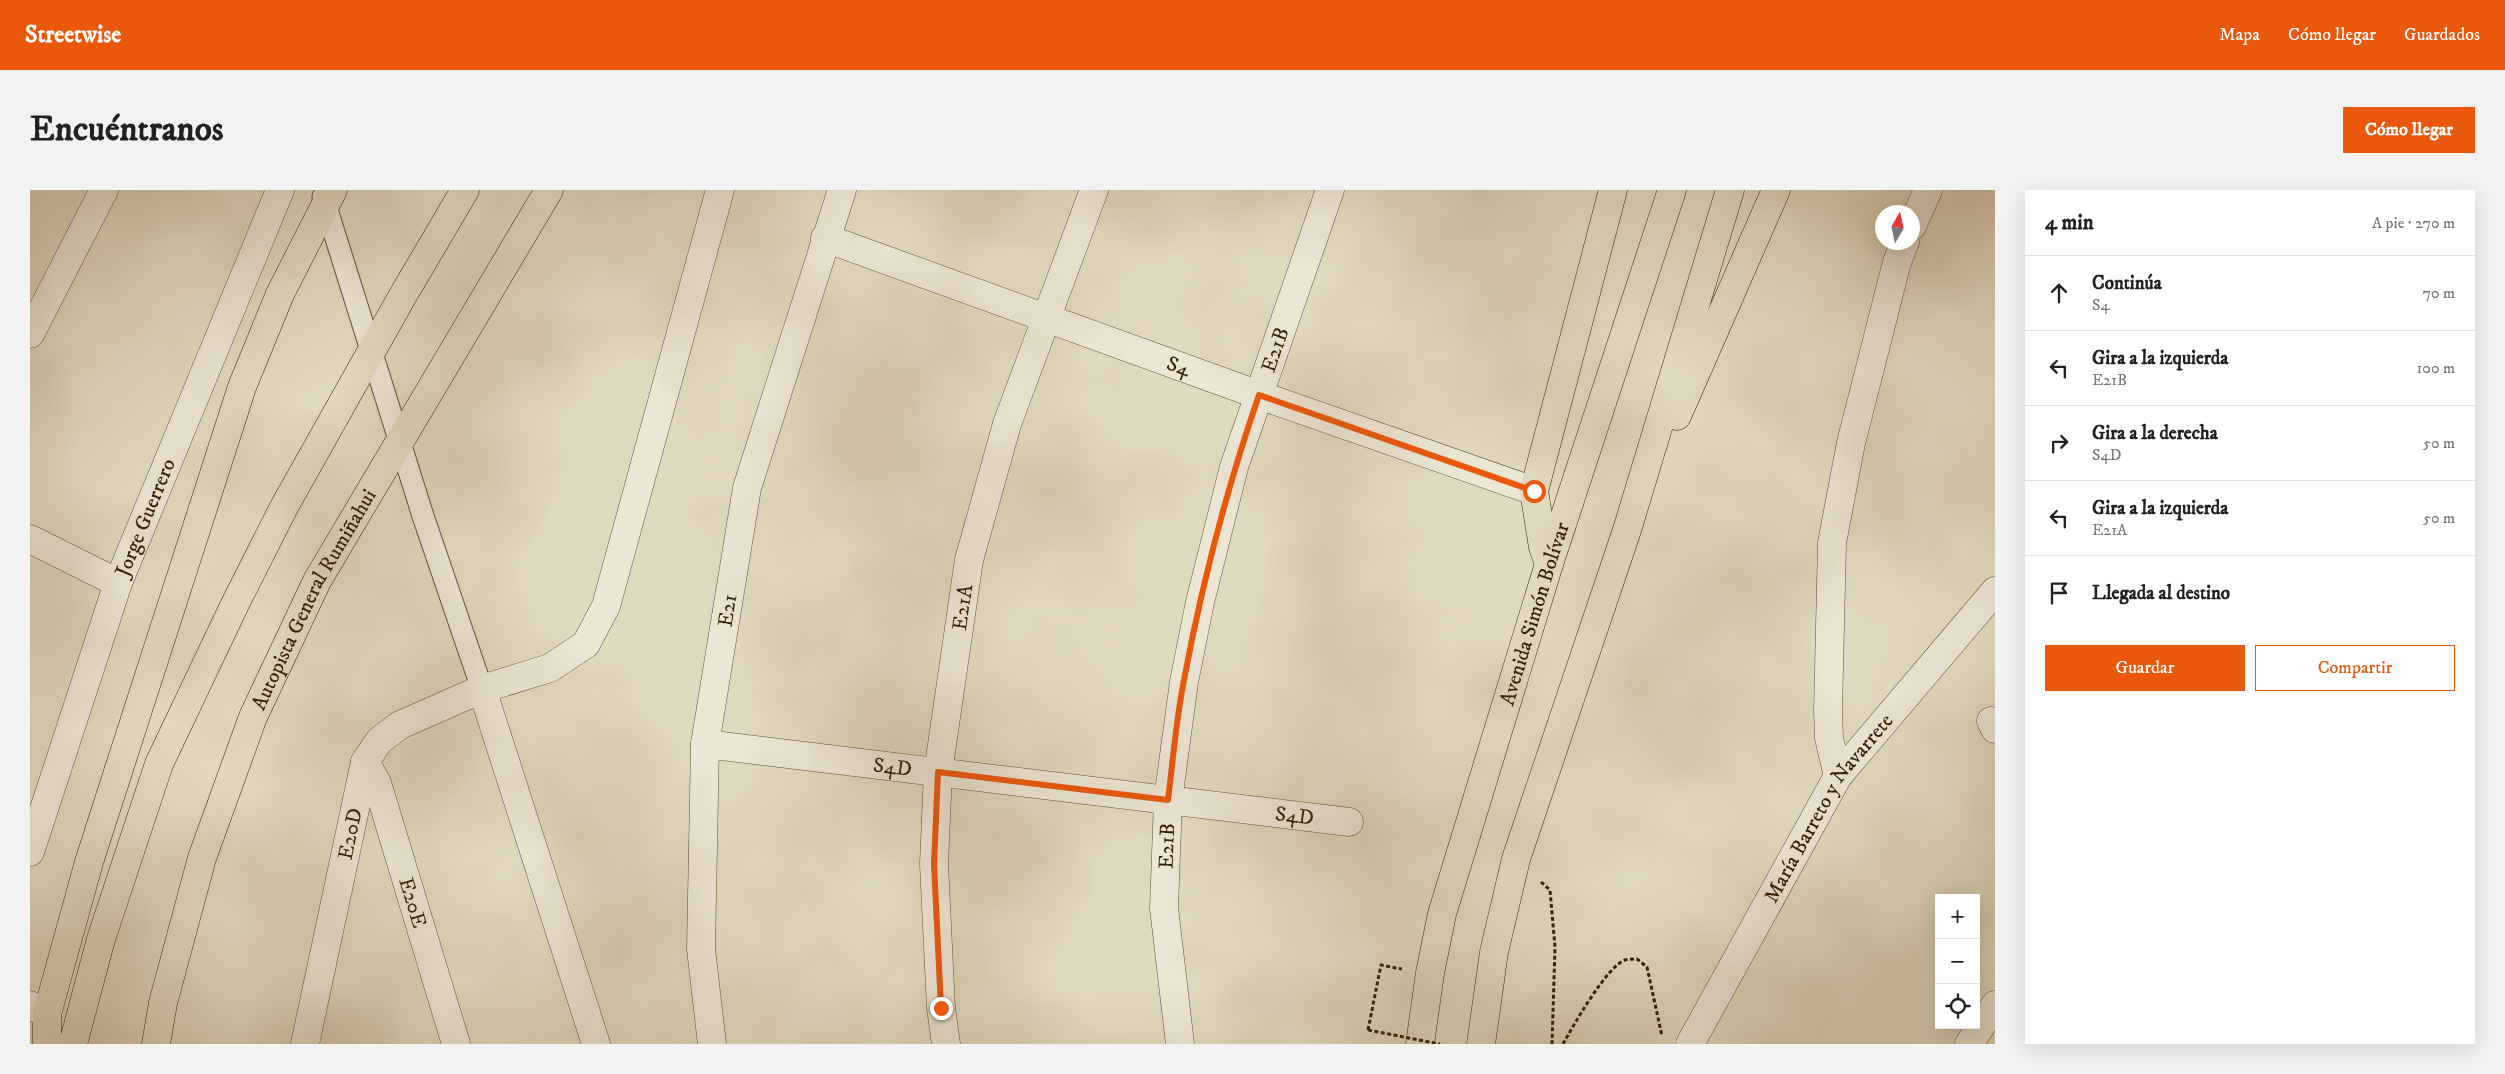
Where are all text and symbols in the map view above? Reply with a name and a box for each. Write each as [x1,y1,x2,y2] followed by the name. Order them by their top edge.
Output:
[25,20,121,50] text: Streetwise
[2219,24,2260,46] text: Mapa
[2288,24,2376,46] text: Cómo llegar
[2404,24,2480,46] text: Guardados
[2343,107,2475,153] button: Cómo llegar
[30,108,224,152] text: Encuéntranos
[1875,205,1920,250] north arrow
[2045,210,2094,236] text: 4 min
[2372,213,2455,233] text: A pie · 270 m
[2092,272,2162,295] text: Continúa
[2045,279,2073,307] icon: ahead
[2423,283,2455,303] text: 70 m
[2092,295,2110,315] text: S4
[1256,324,1295,376] street label: E21B
[2092,347,2228,370] text: Gira a la izquierda
[1163,351,1194,383] street label: S4
[2045,354,2073,382] icon: left
[2417,358,2455,378] text: 100 m
[2092,370,2127,390] text: E21B
[2092,422,2218,445] text: Gira a la derecha
[2045,429,2073,457] icon: right
[2423,433,2455,453] text: 50 m
[2092,445,2122,465] text: S4D
[109,455,182,583] street label: Jorge Guerrero
[1523,480,1546,503] route start
[246,485,383,714] street label: Autopista General Rumiñahui
[2092,497,2228,520] text: Gira a la izquierda
[2045,504,2073,532] icon: left
[2423,508,2455,528] text: 50 m
[1495,519,1576,709] street label: Avenida Simón Bolívar
[2092,520,2127,540] text: E21A
[2045,579,2073,607] icon: arrive
[947,582,979,632] street label: E21A
[2092,582,2230,605] text: Llegada al destino
[712,592,743,629] street label: E21
[2045,645,2245,691] button: Guardar
[2255,645,2455,691] button: Compartir
[1759,708,1900,908] street label: María Barreto y Navarrete
[872,752,913,783] street label: S4D
[1274,801,1315,832] street label: S4D
[333,806,369,862] street label: E20D
[1153,822,1181,870] street label: E21B
[392,874,432,931] street label: E20E
[1935,894,1980,1029] map controls
[1935,894,1980,939] button: +
[1935,939,1980,984] button: −
[1935,984,1980,1029] button: locate
[930,997,953,1020] route end

